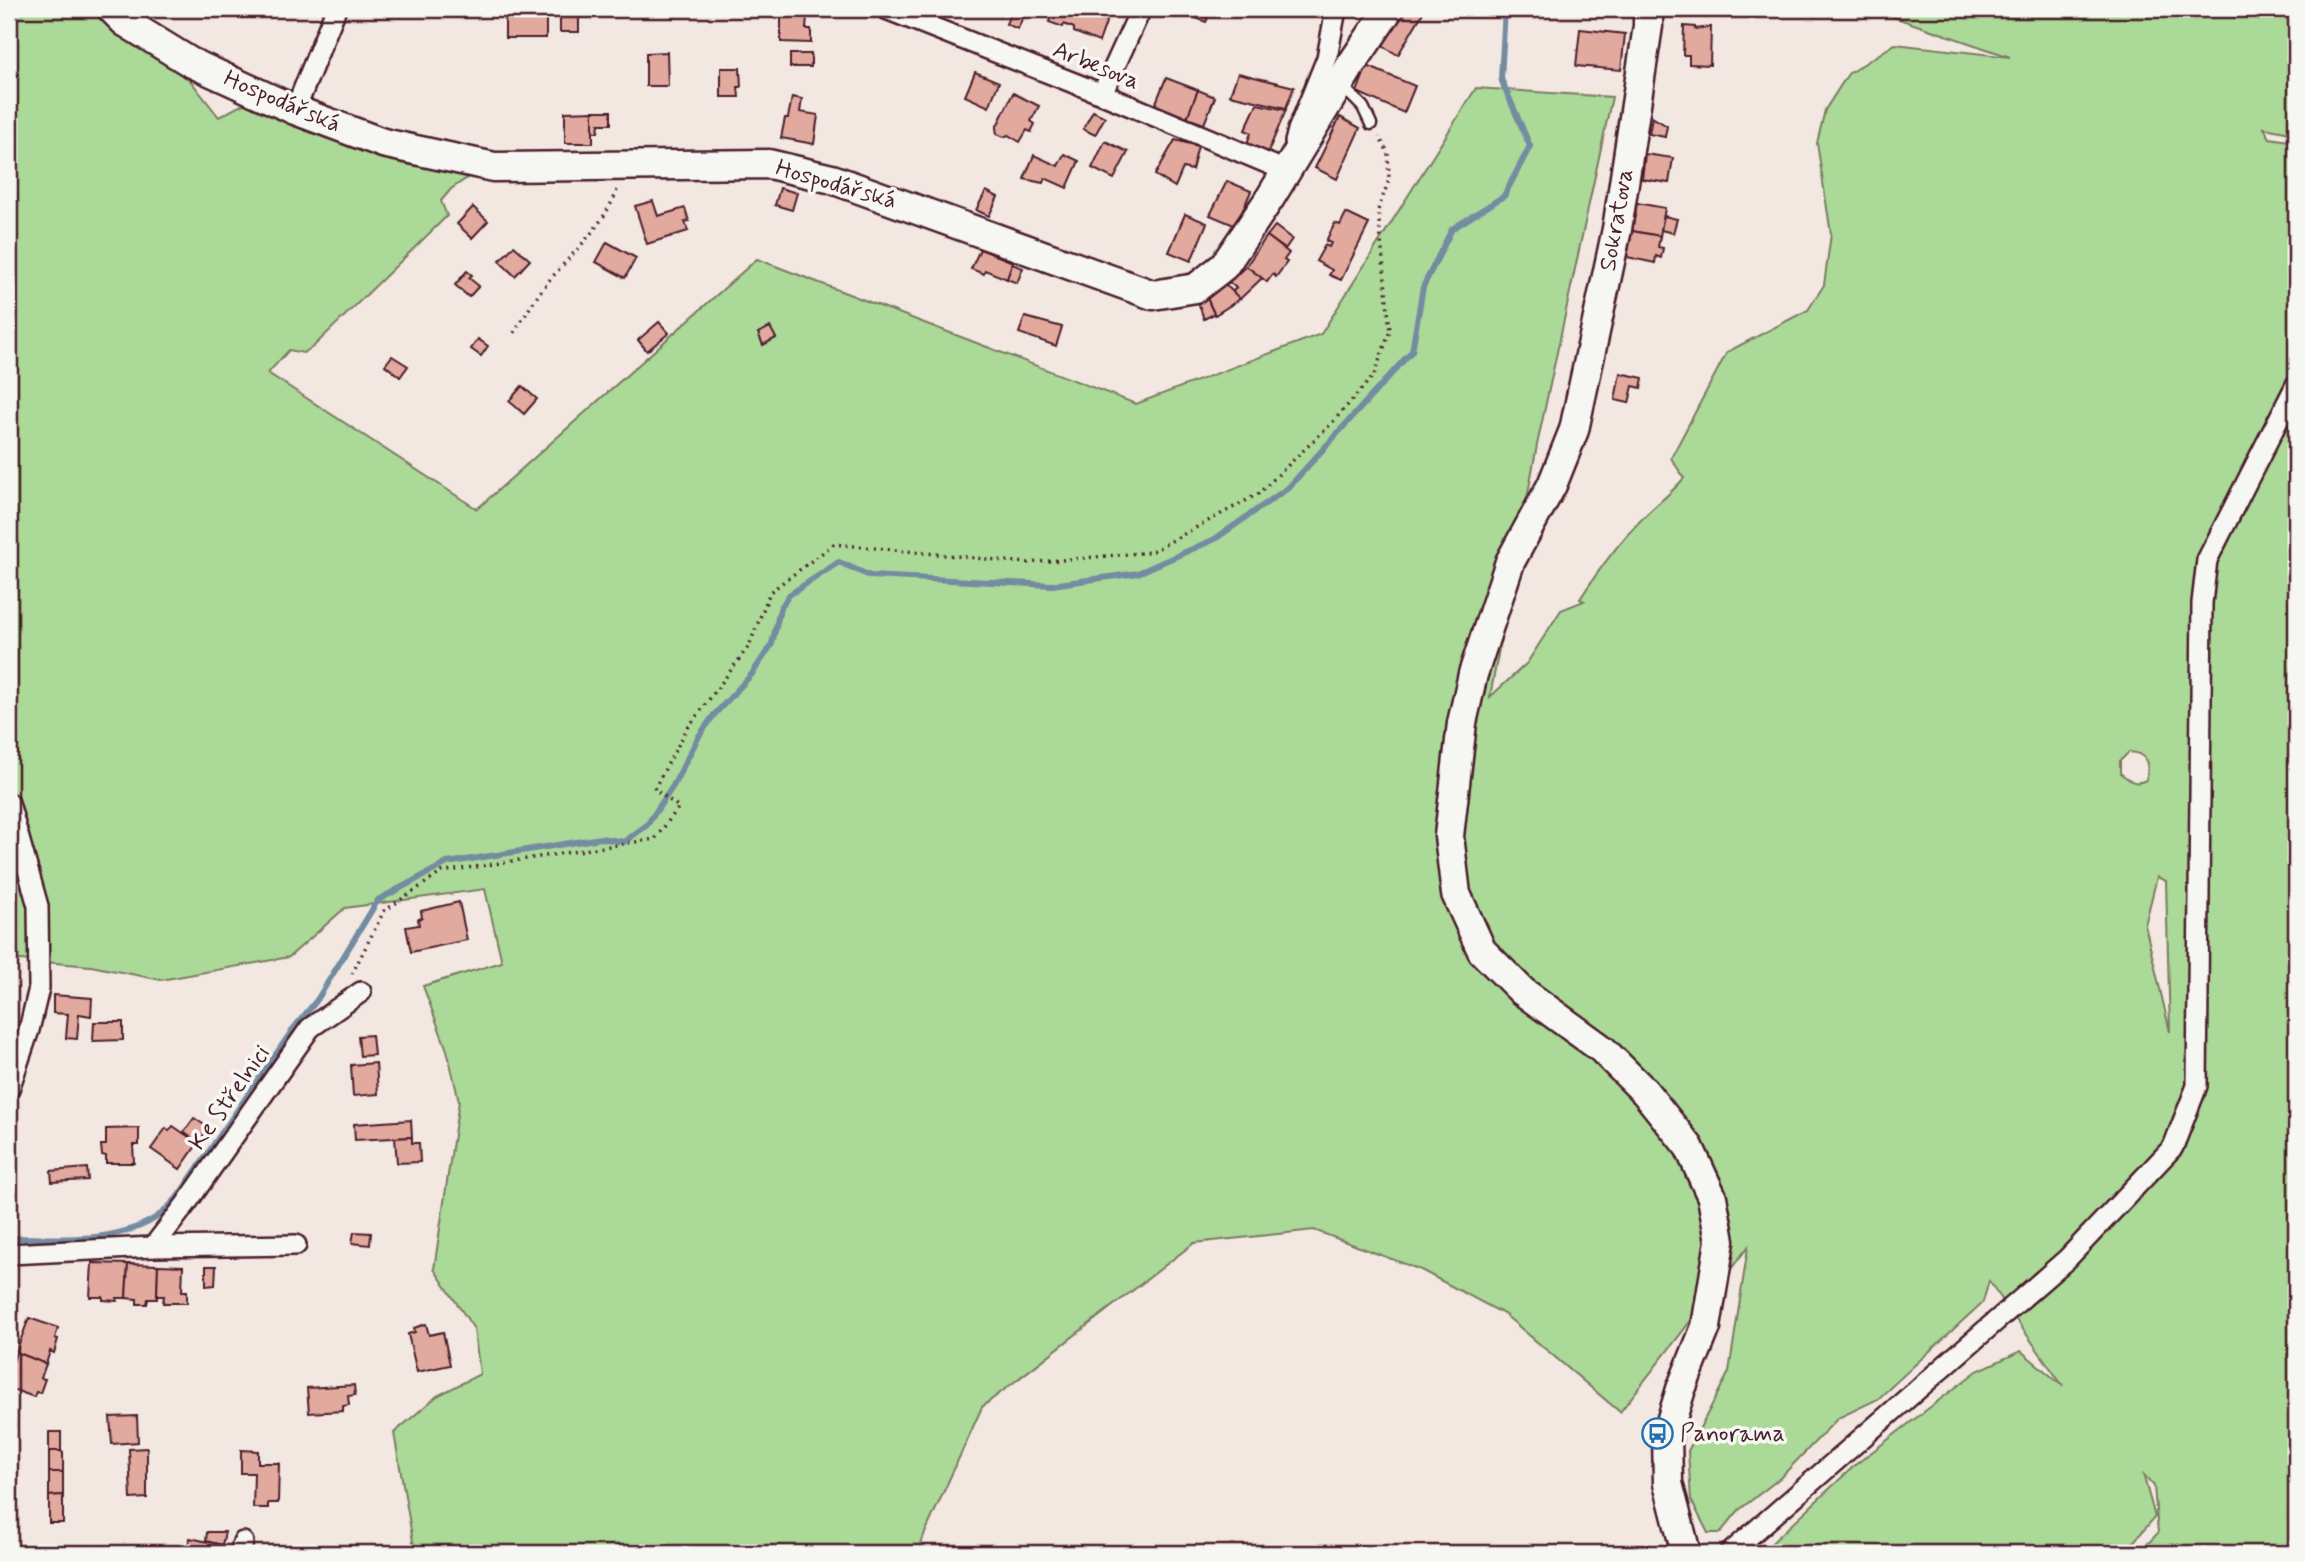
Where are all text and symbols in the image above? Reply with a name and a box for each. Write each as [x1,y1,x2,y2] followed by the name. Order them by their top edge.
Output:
[1048,35,1144,97] street label: Arbesova
[219,63,345,141] street label: Hospodářská
[772,153,900,217] street label: Hospodářská
[1593,166,1641,274] street label: Sokratova
[183,1039,277,1157] street label: Ke Střelnici
[1640,1417,1674,1451] bus stop icon: Panorama
[1680,1419,1785,1450] place label: Panorama

